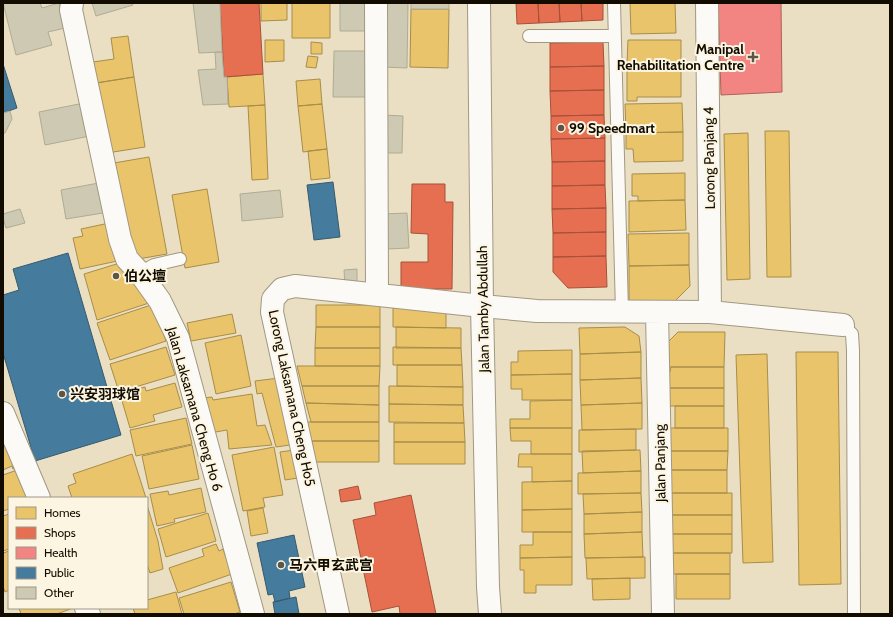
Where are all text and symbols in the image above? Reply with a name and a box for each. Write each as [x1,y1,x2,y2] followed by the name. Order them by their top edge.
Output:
[617,40,744,74] place label: Manipal Rehabilitation Centre
[747,51,759,63] marker: Manipal Rehabilitation Centre
[699,107,719,209] street label: Lorong Panjang 4
[569,119,655,137] place label: 99 Speedmart
[556,123,566,133] marker: 99 Speedmart
[473,245,493,374] street label: Jalan Tamby Abdullah
[124,267,166,285] place label: 伯公壇
[111,271,121,281] marker: 伯公壇
[264,308,320,488] street label: Lorong Laksamana Cheng Ho5
[163,324,227,493] street label: Jalan Laksamana Cheng Ho 6
[70,385,140,403] place label: 兴安羽球馆
[57,389,67,399] marker: 兴安羽球馆
[650,423,670,503] street label: Jalan Panjang
[8,497,148,609] legend
[44,505,81,520] text: Homes
[44,525,76,540] text: Shops
[44,545,78,560] text: Health
[289,556,373,574] place label: 马六甲玄武宫
[276,560,286,570] marker: 马六甲玄武宫
[44,565,75,580] text: Public
[44,585,74,600] text: Other

